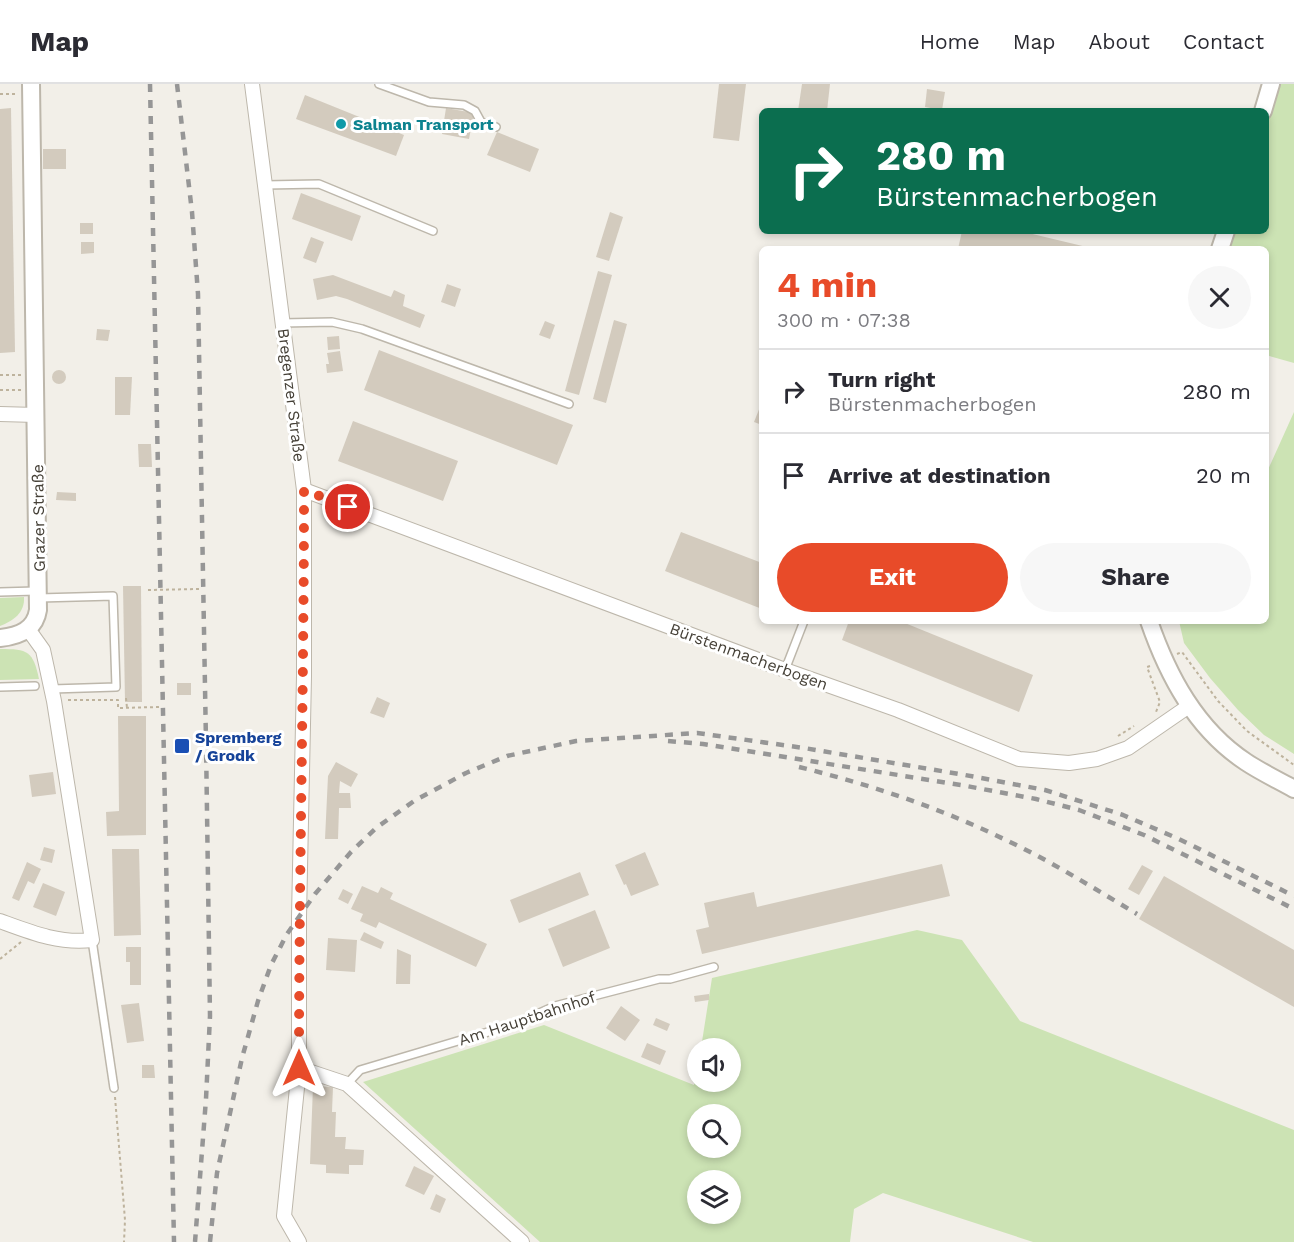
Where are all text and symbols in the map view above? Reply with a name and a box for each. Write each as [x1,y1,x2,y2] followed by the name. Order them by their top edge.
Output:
[30,25,89,58] text: Map
[920,29,980,54] text: Home
[1013,29,1056,54] text: Map
[1089,29,1150,54] text: About
[1183,29,1264,54] text: Contact
[353,115,494,134] place label: Salman Transport
[334,117,348,131] marker: Salman Transport
[876,131,1006,180] text: 280 m
[777,132,855,210] icon: right
[876,181,1158,213] text: Bürstenmacherbogen
[777,264,877,306] text: 4 min
[1188,266,1251,329] button: close
[777,308,911,332] text: 300 m · 07:38
[274,327,309,463] street label: Bregenzer Straße
[828,367,935,392] text: Turn right
[777,375,810,408] icon: right
[1182,379,1251,404] text: 280 m
[828,392,1037,416] text: Bürstenmacherbogen
[777,459,810,492] icon: arrive
[828,463,1051,488] text: Arrive at destination
[1196,463,1251,488] text: 20 m
[28,464,49,572] street label: Grazer Straße
[322,481,373,532] pin
[331,490,364,523] icon: arrive
[777,543,1008,612] button: Exit
[1020,543,1251,612] button: Share
[667,619,831,694] street label: Bürstenmacherbogen
[195,728,281,765] place label: Spremberg / Grodk
[173,737,191,755] marker: Spremberg / Grodk
[456,987,599,1050] street label: Am Hauptbahnhof
[267,1036,331,1100] position arrow
[687,1038,741,1224] map controls
[687,1038,741,1092] button: sound
[687,1104,741,1158] button: search
[687,1170,741,1224] button: layers

